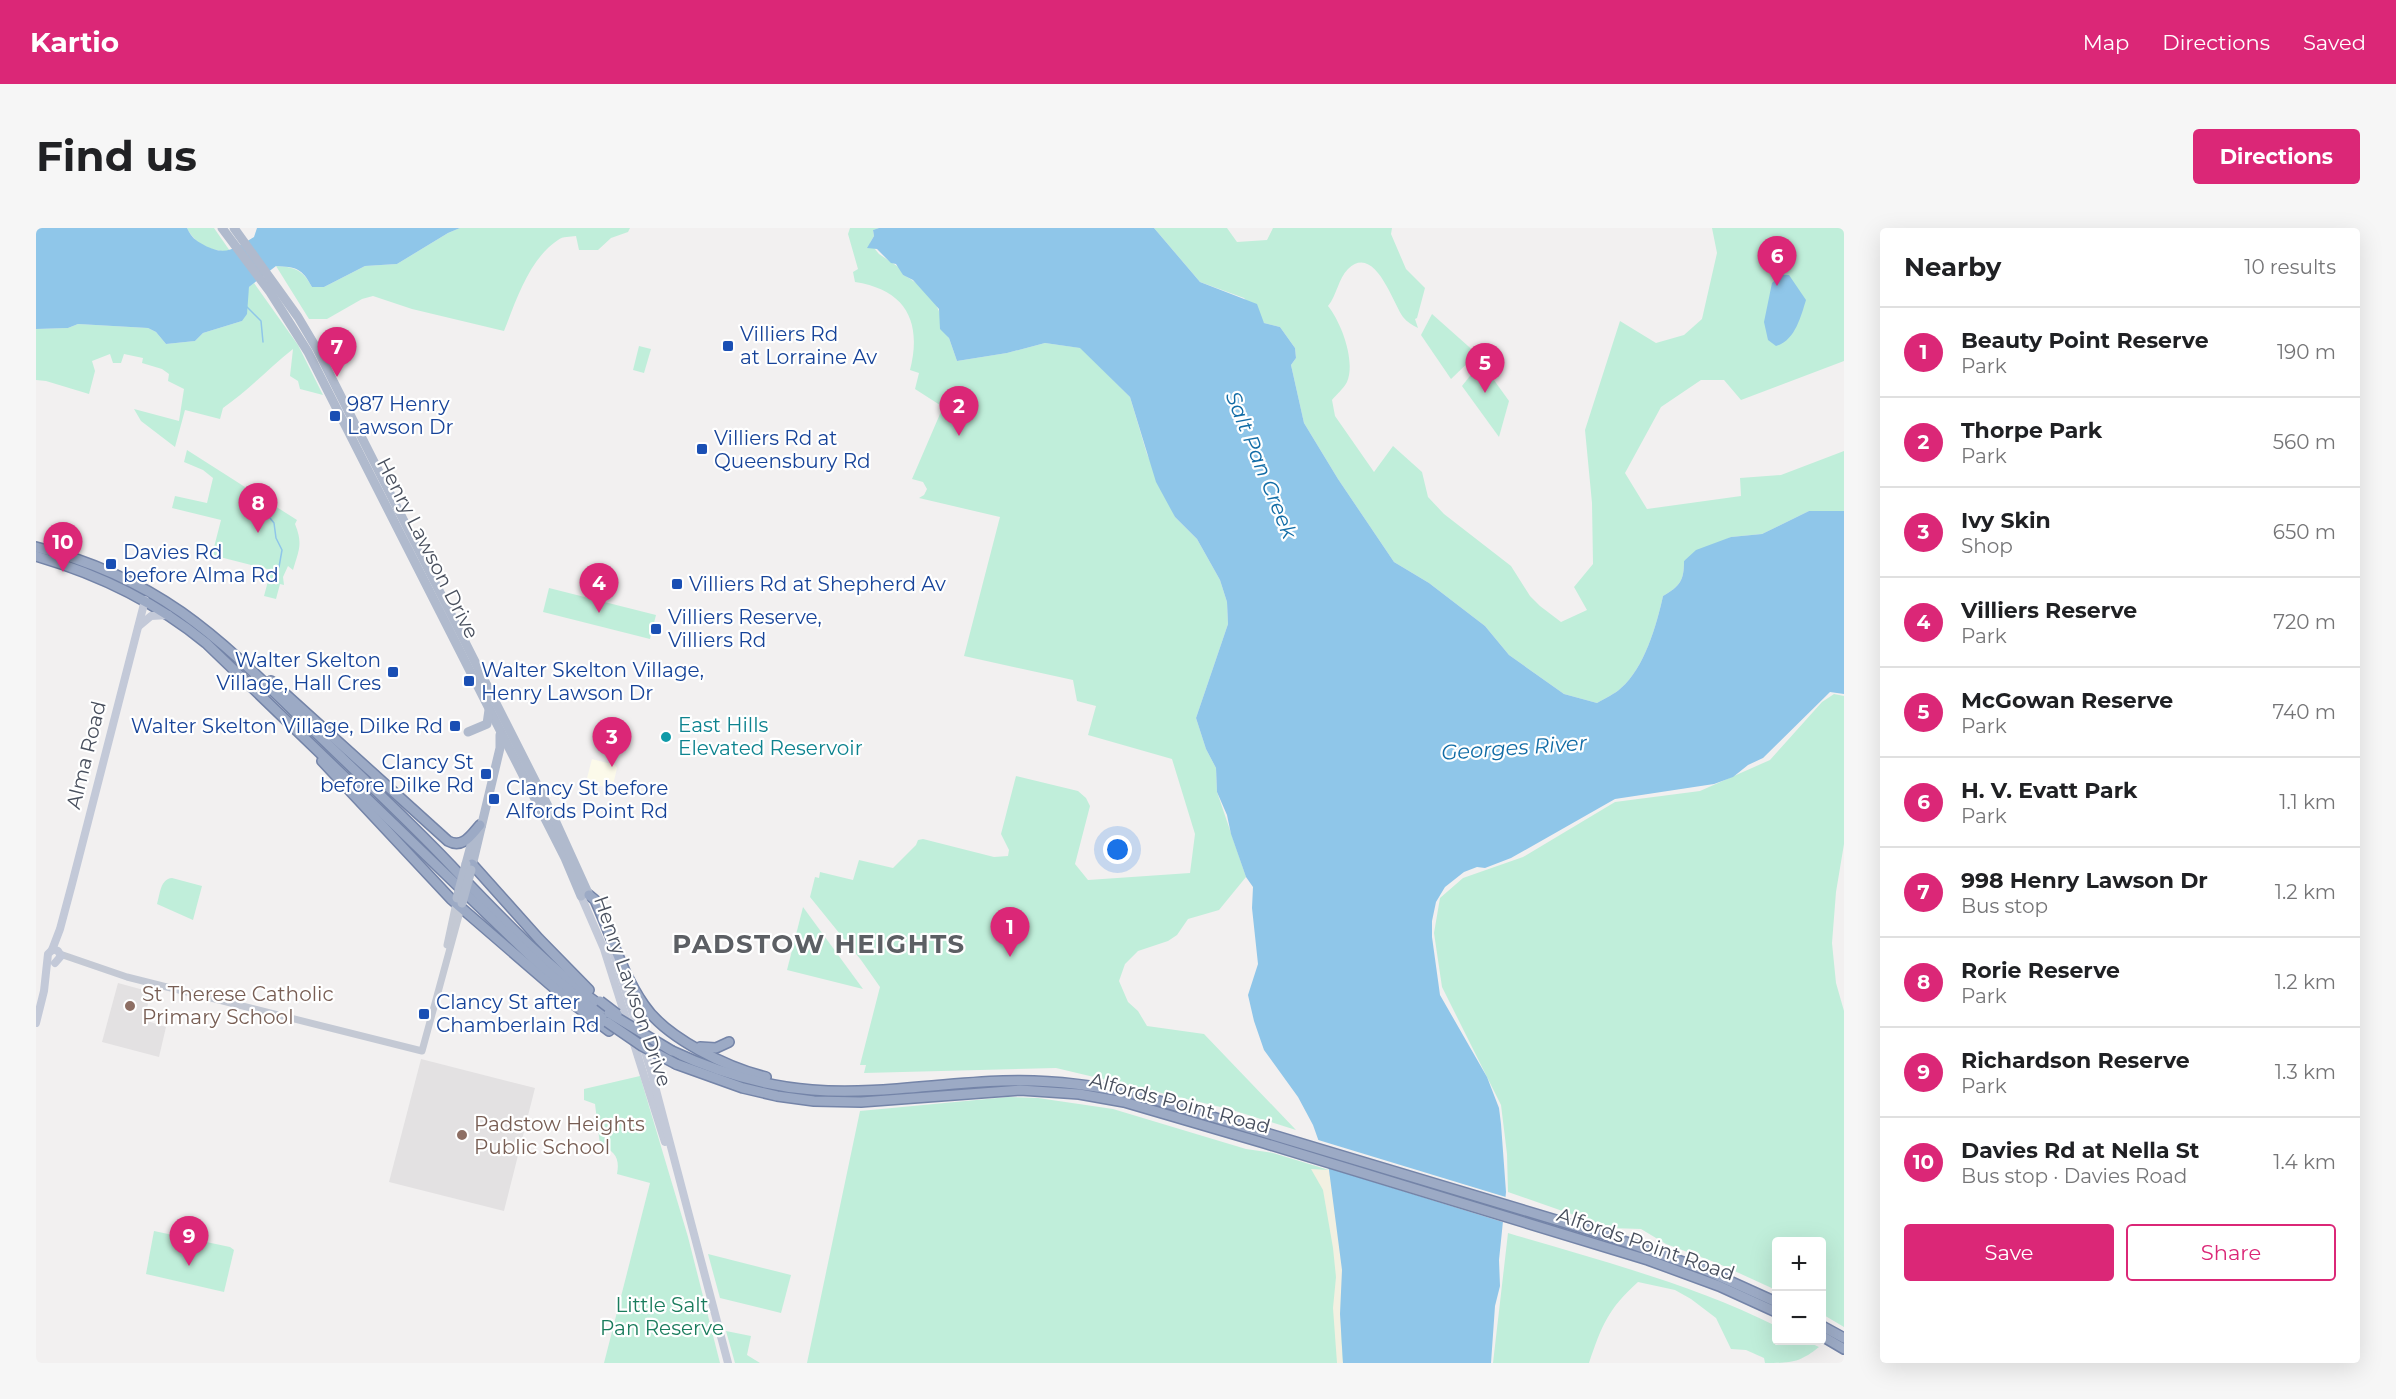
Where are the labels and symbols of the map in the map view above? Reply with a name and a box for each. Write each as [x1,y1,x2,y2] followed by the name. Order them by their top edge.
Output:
[1758,236,1796,286] pin: 6
[740,322,877,369] place label: Villiers Rd at Lorraine Av
[318,328,356,377] pin: 7
[721,339,735,353] marker: Villiers Rd at Lorraine Av
[1466,344,1504,393] pin: 5
[940,386,978,436] pin: 2
[1221,387,1303,544] water label: Salt Pan Creek
[347,392,453,439] place label: 987 Henry Lawson Dr
[328,409,342,423] marker: 987 Henry Lawson Dr
[714,426,871,473] place label: Villiers Rd at Queensbury Rd
[695,442,709,456] marker: Villiers Rd at Queensbury Rd
[372,453,484,643] street label: Henry Lawson Drive
[238,484,278,533] pin: 8
[44,522,82,572] pin: 10
[123,540,279,587] place label: Davies Rd before Alma Rd
[104,557,118,571] marker: Davies Rd before Alma Rd
[580,564,618,613] pin: 4
[689,572,946,596] place label: Villiers Rd at Shepherd Av
[670,577,684,591] marker: Villiers Rd at Shepherd Av
[668,605,822,652] place label: Villiers Reserve, Villiers Rd
[649,622,663,636] marker: Villiers Reserve, Villiers Rd
[216,648,381,695] place label: Walter Skelton Village, Hall Cres
[481,658,704,705] place label: Walter Skelton Village, Henry Lawson Dr
[386,665,400,679] marker: Walter Skelton Village, Hall Cres
[462,674,476,688] marker: Walter Skelton Village, Henry Lawson Dr
[61,699,111,811] street label: Alma Road
[678,713,863,760] place label: East Hills Elevated Reservoir
[131,714,443,738] place label: Walter Skelton Village, Dilke Rd
[592,718,632,767] pin: 3
[448,719,462,733] marker: Walter Skelton Village, Dilke Rd
[659,730,673,744] marker: East Hills Elevated Reservoir
[1440,730,1588,765] water label: Georges River
[320,750,474,797] place label: Clancy St before Dilke Rd
[479,767,493,781] marker: Clancy St before Dilke Rd
[506,776,668,823] place label: Clancy St before Alfords Point Rd
[487,792,501,806] marker: Clancy St before Alfords Point Rd
[1103,835,1132,864] your location
[589,892,677,1090] street label: Henry Lawson Drive
[990,908,1030,957] pin: 1
[672,928,966,960] district label: PADSTOW HEIGHTS
[142,982,334,1029] place label: St Therese Catholic Primary School
[436,990,600,1037] place label: Clancy St after Chamberlain Rd
[123,999,137,1013] marker: St Therese Catholic Primary School
[417,1007,431,1021] marker: Clancy St after Chamberlain Rd
[1087,1067,1273,1139] street label: Alfords Point Road
[474,1112,645,1159] place label: Padstow Heights Public School
[455,1128,469,1142] marker: Padstow Heights Public School
[1554,1202,1738,1286] street label: Alfords Point Road
[170,1216,208,1266] pin: 9
[600,1293,724,1340] park label: Little Salt Pan Reserve

